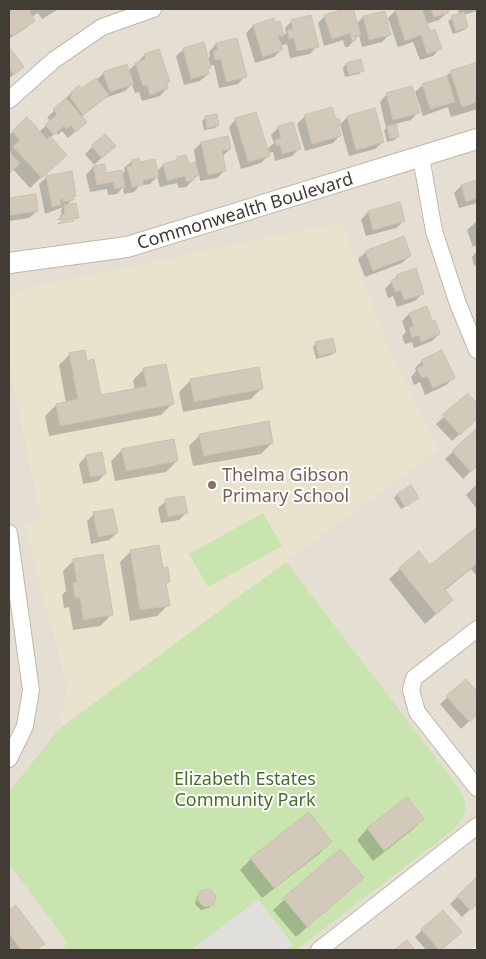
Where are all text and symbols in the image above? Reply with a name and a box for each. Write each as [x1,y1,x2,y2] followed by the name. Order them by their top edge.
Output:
[134,166,356,254] street label: Commonwealth Boulevard
[222,462,349,507] place label: Thelma Gibson Primary School
[206,479,218,491] marker: Thelma Gibson Primary School
[174,766,316,811] park label: Elizabeth Estates Community Park

